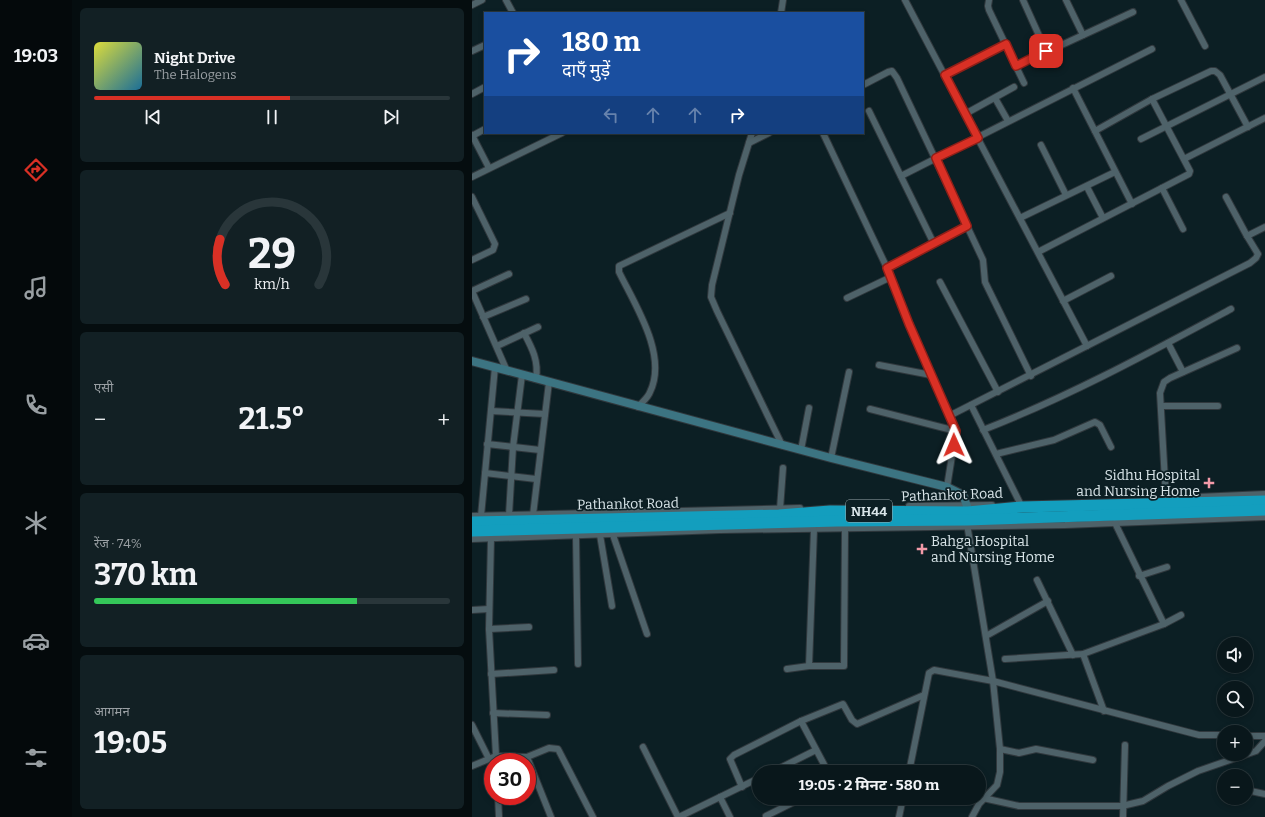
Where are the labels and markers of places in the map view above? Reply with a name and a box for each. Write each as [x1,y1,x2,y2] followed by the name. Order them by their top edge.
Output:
[1029,34,1063,68] pin
[1076,467,1200,500] place label: Sidhu Hospital and Nursing Home
[1203,477,1215,489] marker: Sidhu Hospital and Nursing Home
[931,533,1055,566] place label: Bahga Hospital and Nursing Home
[916,543,928,555] marker: Bahga Hospital and Nursing Home

